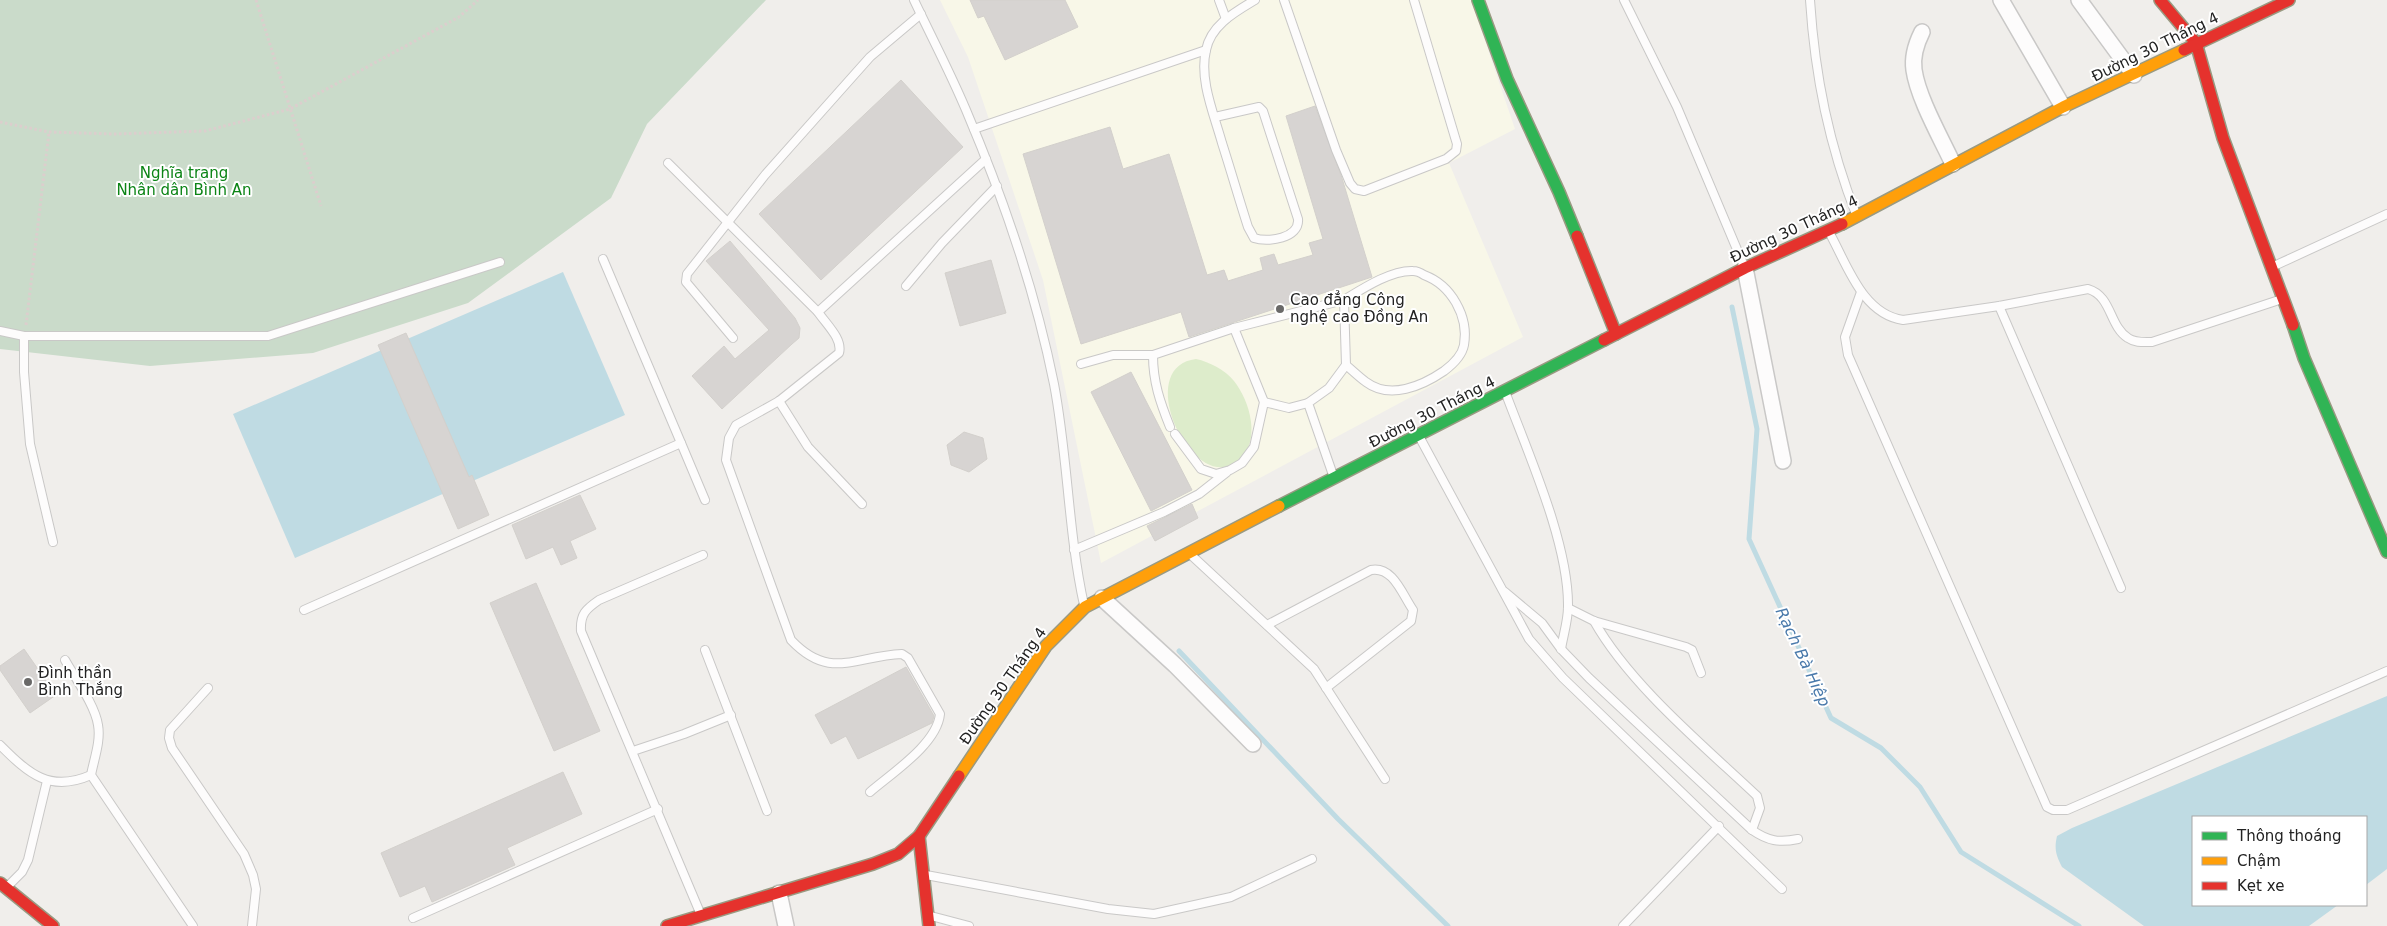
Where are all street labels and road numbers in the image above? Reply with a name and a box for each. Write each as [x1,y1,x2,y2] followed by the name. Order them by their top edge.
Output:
[2089,8,2221,86] street label: Đường 30 Tháng 4
[1727,191,1861,267] street label: Đường 30 Tháng 4
[1366,372,1498,452] street label: Đường 30 Tháng 4
[956,624,1050,748] street label: Đường 30 Tháng 4

